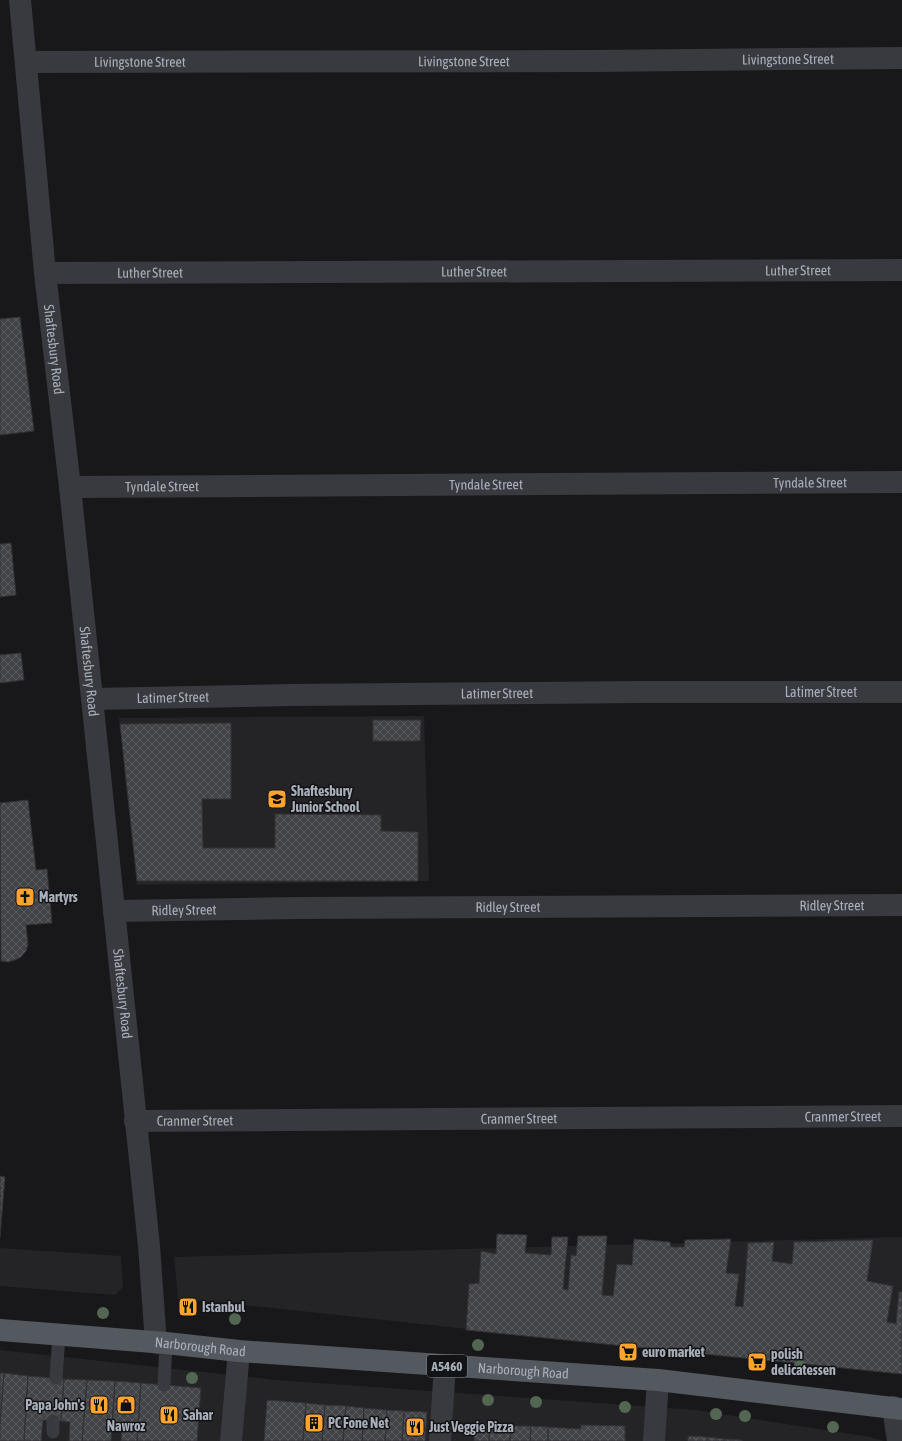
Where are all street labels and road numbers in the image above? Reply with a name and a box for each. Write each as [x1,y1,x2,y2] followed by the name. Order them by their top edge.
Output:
[742,51,834,68] street label: Livingstone Street
[418,53,510,69] street label: Livingstone Street
[94,54,186,70] street label: Livingstone Street
[765,262,831,278] street label: Luther Street
[441,263,507,280] street label: Luther Street
[117,265,183,281] street label: Luther Street
[41,304,67,395] street label: Shaftesbury Road
[773,474,847,491] street label: Tyndale Street
[449,476,523,493] street label: Tyndale Street
[125,478,199,495] street label: Tyndale Street
[77,626,102,717] street label: Shaftesbury Road
[785,684,857,700] street label: Latimer Street
[461,685,533,702] street label: Latimer Street
[137,689,209,706] street label: Latimer Street
[799,897,865,914] street label: Ridley Street
[475,899,541,915] street label: Ridley Street
[151,901,217,918] street label: Ridley Street
[110,948,135,1039] street label: Shaftesbury Road
[805,1108,881,1125] street label: Cranmer Street
[481,1110,557,1127] street label: Cranmer Street
[157,1112,233,1129] street label: Cranmer Street
[154,1334,246,1359] street label: Narborough Road
[427,1355,467,1377] road number: A5460
[477,1360,569,1382] street label: Narborough Road

